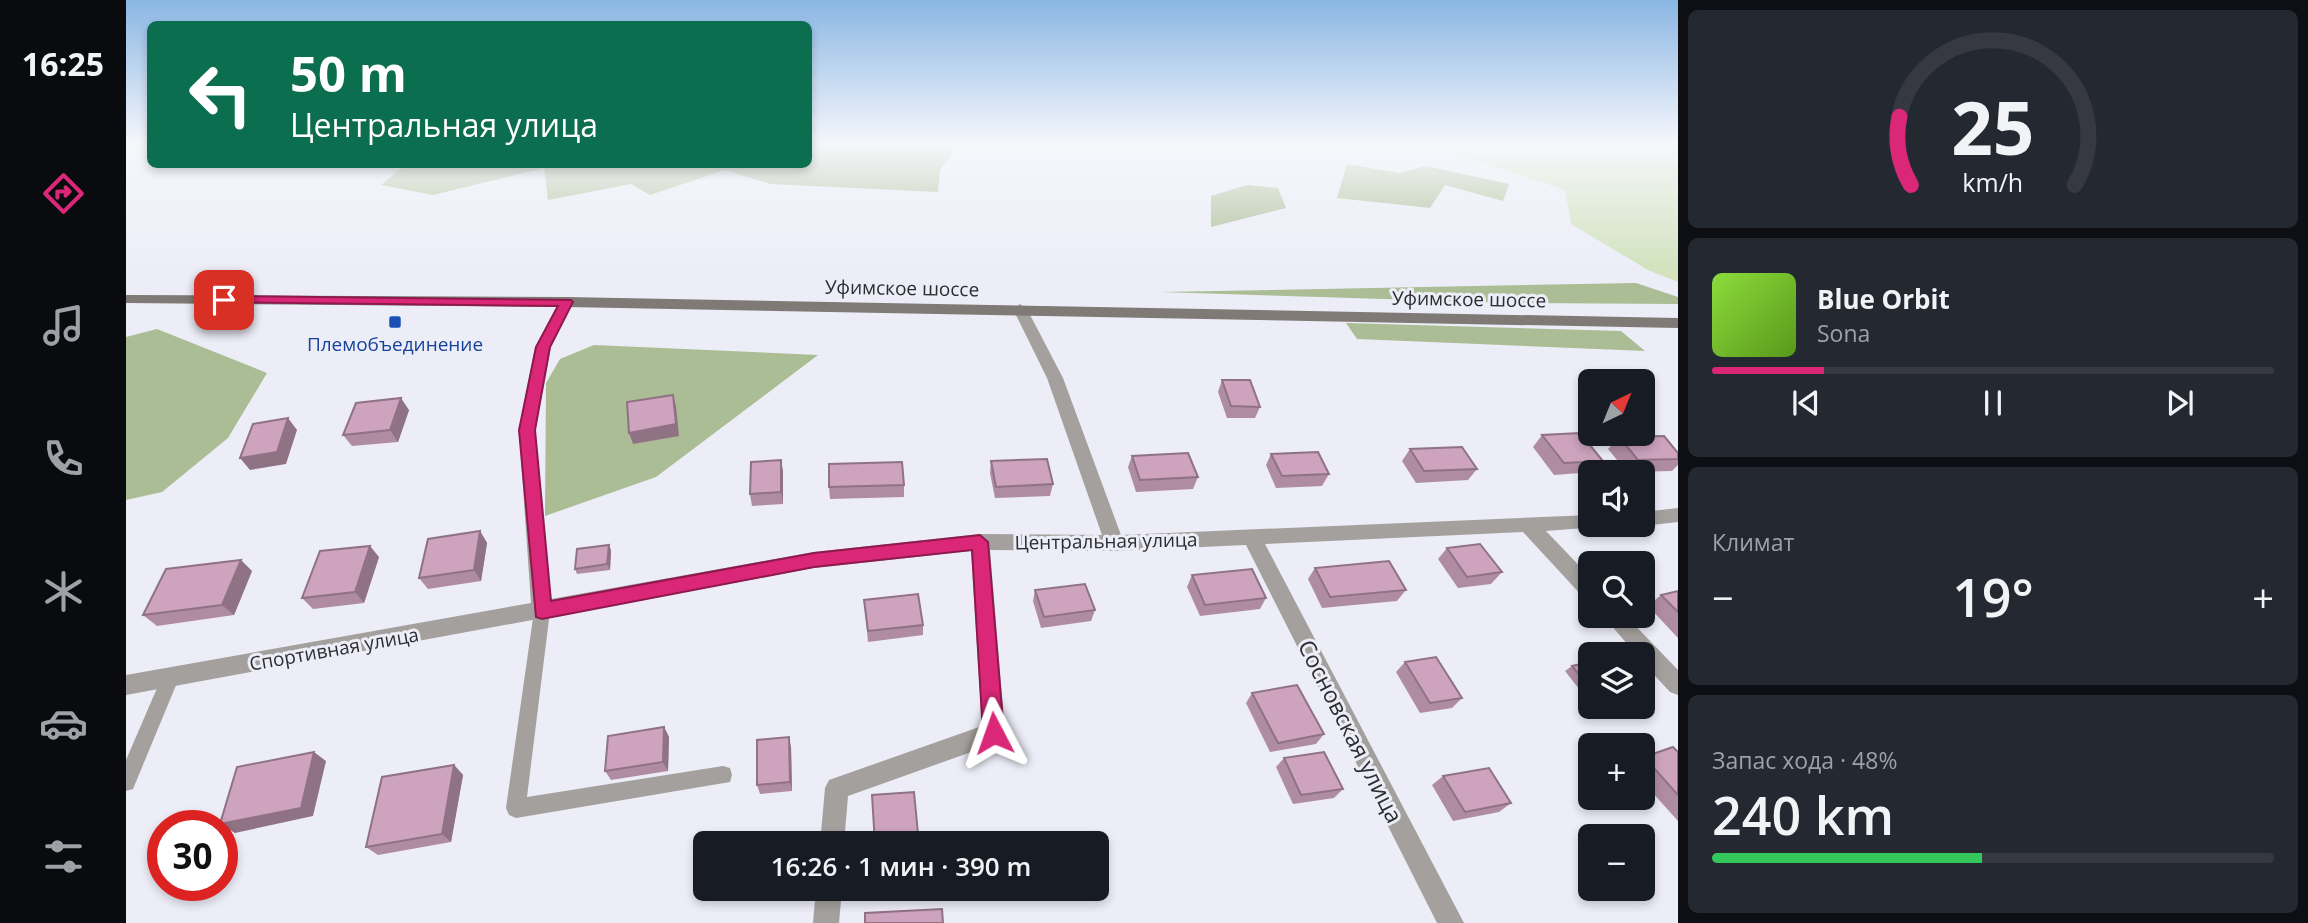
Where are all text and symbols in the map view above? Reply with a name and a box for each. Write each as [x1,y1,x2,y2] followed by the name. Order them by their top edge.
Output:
[290,40,407,106] text: 50 m
[22,42,104,85] text: 16:25
[175,49,266,140] icon: left
[1951,78,2035,177] text: 25
[290,103,598,146] text: Центральная улица
[1963,165,2023,199] text: km/h
[39,169,88,218] icon: directions
[194,270,254,330] pin
[825,274,979,302] street label: Уфимское шоссе
[205,281,243,319] icon: arrive
[1817,281,1950,317] text: Blue Orbit
[1392,285,1546,313] street label: Уфимское шоссе
[39,301,88,350] icon: music
[387,314,403,330] marker: Племобъединение
[1817,317,1870,349] text: Sona
[307,331,483,357] place label: Племобъединение
[1578,369,1656,446] north arrow
[1578,369,1655,901] map controls
[1787,384,1825,422] icon: previous
[1974,384,2012,422] icon: pause
[2161,384,2199,422] icon: next
[39,434,88,483] icon: phone
[1578,460,1655,537] button: sound
[1014,526,1198,556] street label: Центральная улица
[1712,526,1794,558] text: Климат
[1578,551,1655,628] button: search
[1952,561,2034,632] text: 19°
[39,567,88,616] icon: climate
[1712,571,1734,623] text: −
[2252,571,2274,623] text: +
[247,621,421,677] street label: Спортивная улица
[1291,634,1411,828] street label: Сосновская улица
[1578,642,1655,719] button: layers
[957,696,1031,770] position arrow
[39,699,88,748] icon: car
[1578,733,1655,810] button: +
[1712,744,1897,776] text: Запас хода · 48%
[1712,779,1894,850] text: 240 km
[147,810,238,901] speed limit sign: 30
[1578,824,1655,901] button: −
[39,832,88,881] icon: filters
[771,848,1031,884] text: 16:26 · 1 мин · 390 m

